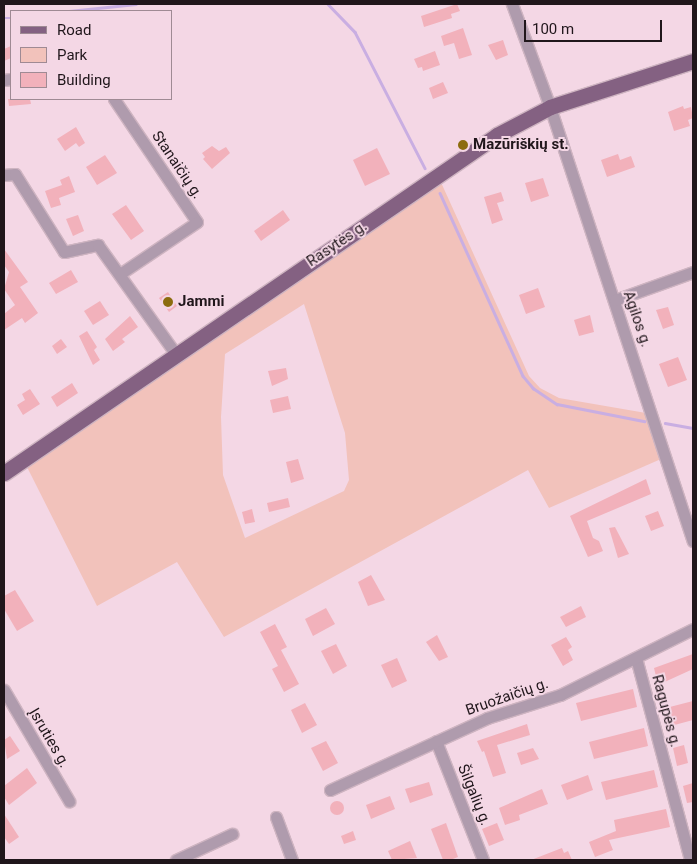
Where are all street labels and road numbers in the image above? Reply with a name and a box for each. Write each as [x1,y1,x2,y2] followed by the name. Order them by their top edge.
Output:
[148,128,206,202] street label: Stanaičių g.
[303,217,371,271] street label: Rasytės g.
[619,289,655,349] street label: Agilos g.
[648,673,684,749] street label: Ragupės g.
[463,674,551,720] street label: Bruožaičių g.
[25,705,73,771] street label: Įsruties g.
[454,762,494,828] street label: Šilgalių g.

